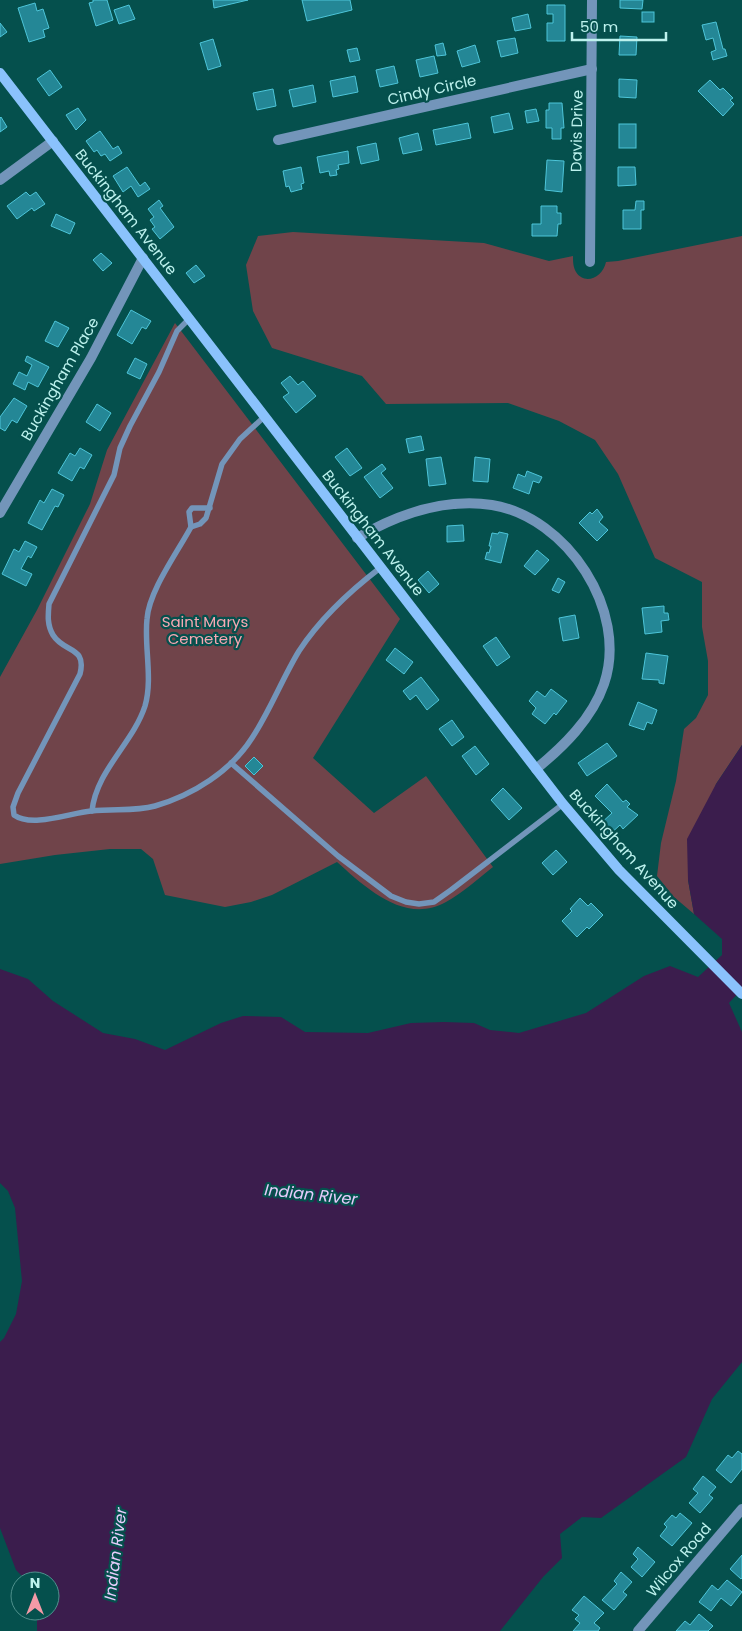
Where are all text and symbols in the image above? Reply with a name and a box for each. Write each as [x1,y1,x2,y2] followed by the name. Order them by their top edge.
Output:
[572,10,666,42] scale bar
[580,16,618,37] text: 50 m
[385,69,478,110] street label: Cindy Circle
[565,90,588,172] street label: Davis Drive
[71,144,182,279] street label: Buckingham Avenue
[16,313,103,444] street label: Buckingham Place
[318,465,429,600] street label: Buckingham Avenue
[162,611,248,649] park label: Saint Marys Cemetery
[565,784,684,913] street label: Buckingham Avenue
[263,1178,360,1211] water label: Indian River
[98,1505,133,1602] water label: Indian River
[641,1518,716,1601] street label: Wilcox Road
[10,1571,60,1621] north arrow
[30,1573,40,1593] text: N

